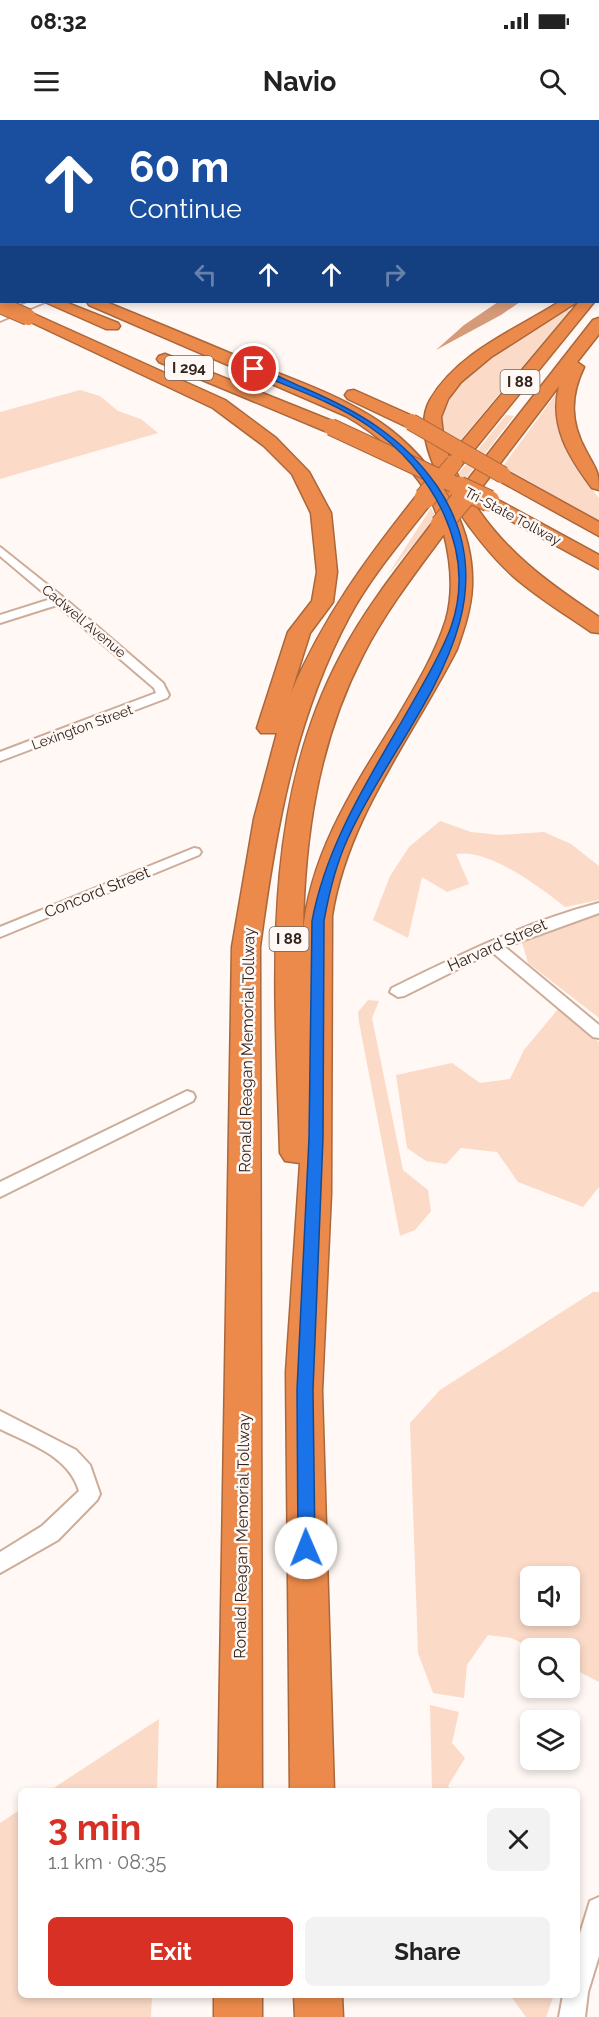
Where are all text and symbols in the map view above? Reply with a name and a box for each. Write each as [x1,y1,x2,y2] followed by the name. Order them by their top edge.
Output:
[30,8,87,34] text: 08:32
[30,65,63,98] icon: menu
[536,65,569,98] icon: search
[263,66,336,97] text: Navio
[129,143,229,192] text: 60 m
[30,144,108,222] icon: ahead
[129,193,242,224] text: Continue
[189,258,222,291] icon: left
[252,258,285,291] icon: ahead
[315,258,348,291] icon: ahead
[378,258,411,291] icon: right
[228,343,279,394] pin
[237,352,270,385] icon: arrive
[165,356,213,380] road number: I 294
[500,370,540,394] road number: I 88
[462,484,564,548] street label: Tri-State Tollway
[39,581,129,661] street label: Cadwell Avenue
[29,701,135,753] street label: Lexington Street
[42,862,153,922] street label: Concord Street
[444,914,550,975] street label: Harvard Street
[235,927,259,1173] street label: Ronald Reagan Memorial Tollway
[270,927,308,951] road number: I 88
[230,1413,254,1659] street label: Ronald Reagan Memorial Tollway
[274,1516,338,1580] position arrow
[520,1566,580,1770] map controls
[520,1566,580,1626] button: sound
[520,1638,580,1698] button: search
[520,1710,580,1770] button: layers
[48,1806,141,1848] text: 3 min
[487,1808,550,1871] button: close
[48,1850,166,1874] text: 1.1 km · 08:35
[48,1917,293,1986] button: Exit
[305,1917,550,1986] button: Share

